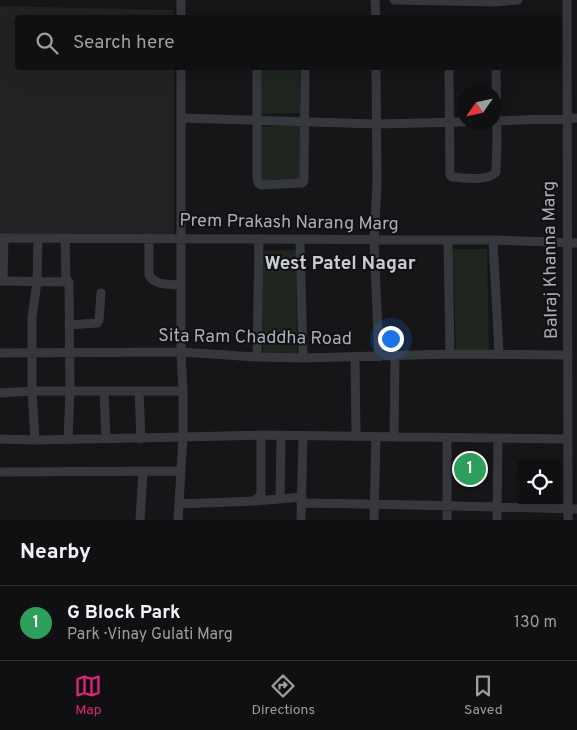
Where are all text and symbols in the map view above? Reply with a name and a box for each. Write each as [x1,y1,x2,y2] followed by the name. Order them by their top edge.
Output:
[15,15,562,70] search box
[33,29,61,57] icon: search
[73,31,175,55] text: Search here
[457,85,502,130] north arrow
[538,181,564,339] street label: Balraj Khanna Marg
[179,210,399,236] street label: Prem Prakash Narang Marg
[264,252,416,276] district label: West Patel Nagar
[158,325,352,351] street label: Sita Ram Chaddha Road
[378,326,404,352] your location
[454,450,486,488] pin: 1
[517,460,562,505] map controls
[517,460,562,505] button: locate
[20,539,91,566] text: Nearby
[67,601,181,625] text: G Block Park
[33,613,39,633] text: 1
[514,613,557,633] text: 130 m
[67,625,233,645] text: Park · Vinay Gulati Marg
[74,672,102,719] tab: Map
[251,672,315,719] tab: Directions
[464,672,503,719] tab: Saved

